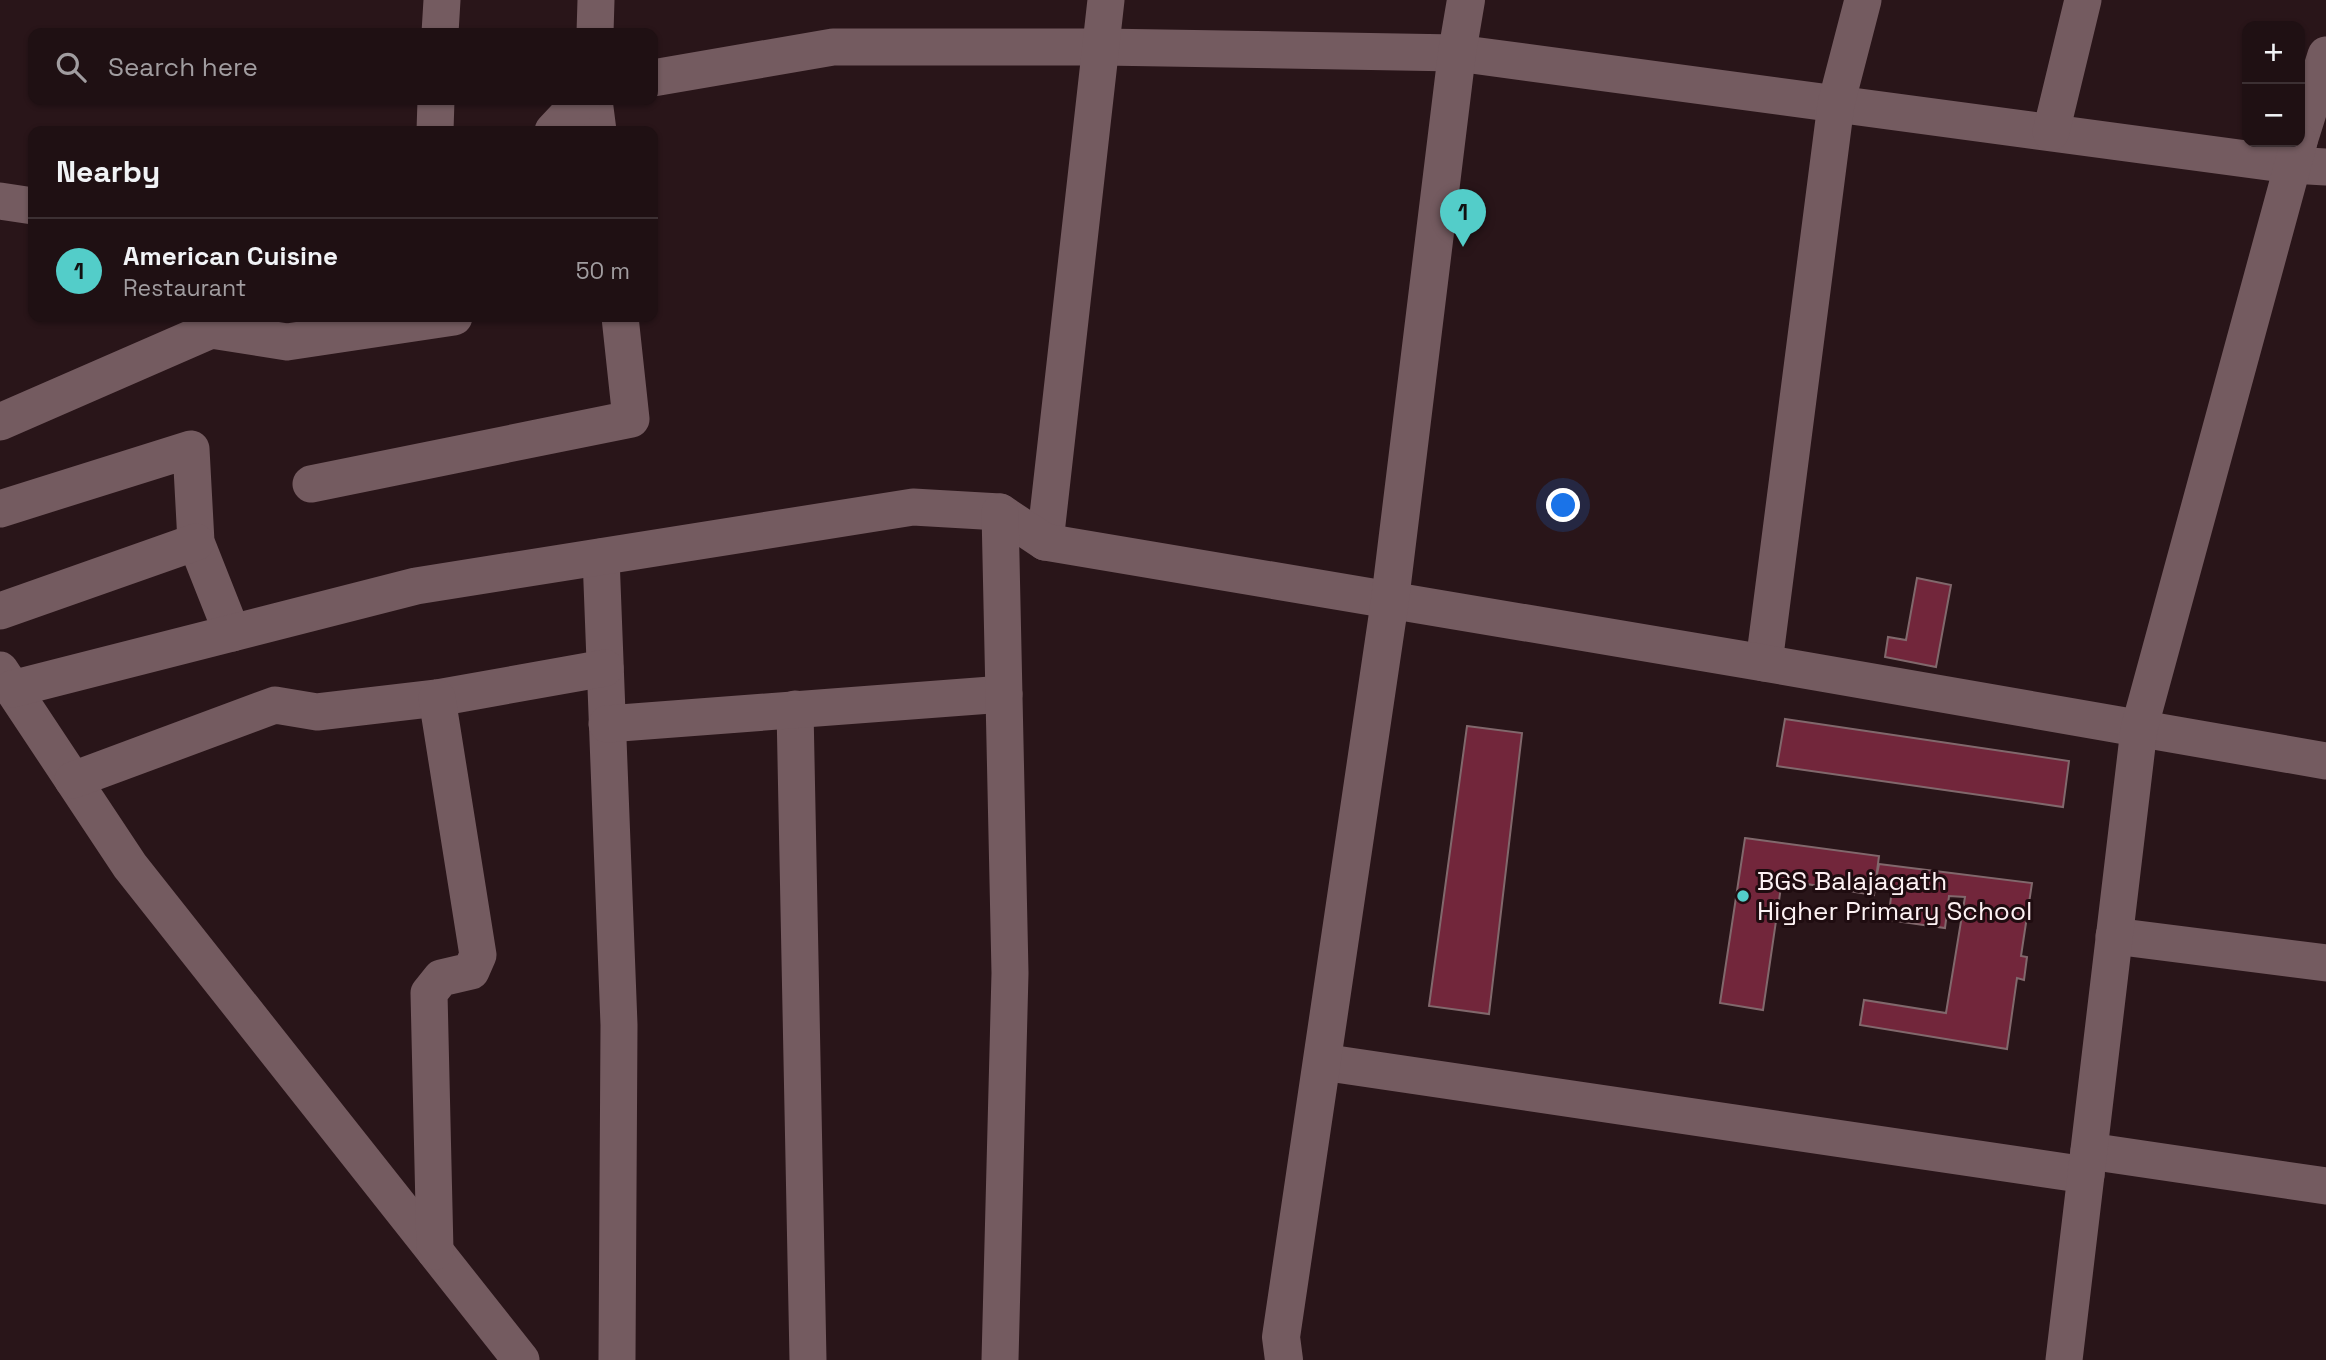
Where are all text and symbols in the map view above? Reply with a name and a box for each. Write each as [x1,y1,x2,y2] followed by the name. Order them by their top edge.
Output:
[2242,21,2305,147] map controls
[2242,21,2305,84] button: +
[28,28,658,105] search box
[52,48,90,86] icon: search
[108,50,258,84] text: Search here
[2242,84,2305,147] button: −
[56,152,160,191] text: Nearby
[1440,189,1486,247] pin: 1
[123,239,338,273] text: American Cuisine
[74,256,84,286] text: 1
[576,256,630,286] text: 50 m
[123,273,246,303] text: Restaurant
[1546,488,1580,522] your location
[1757,864,2032,928] place label: BGS Balajagath Higher Primary School
[1735,888,1751,904] marker: BGS Balajagath Higher Primary School

